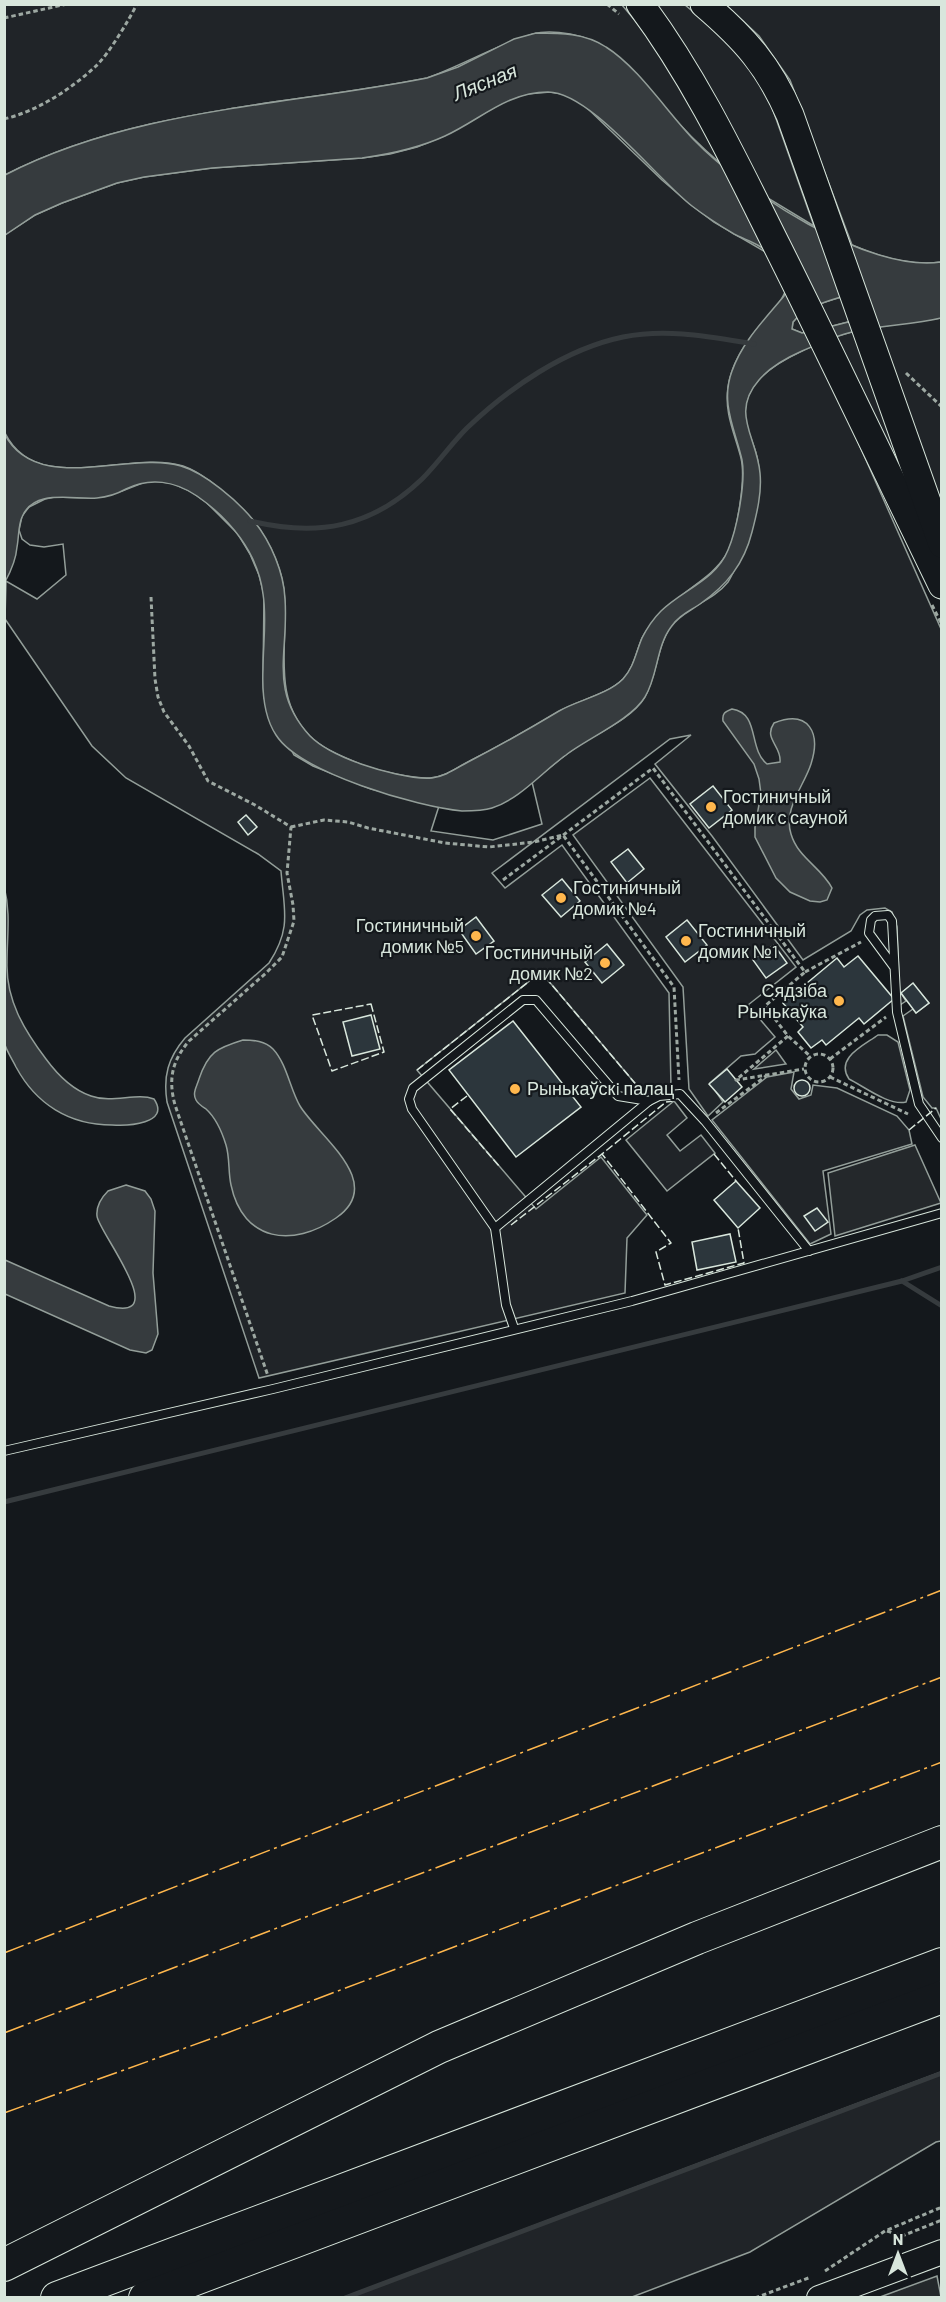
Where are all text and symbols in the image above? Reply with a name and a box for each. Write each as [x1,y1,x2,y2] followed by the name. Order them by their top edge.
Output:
[447,57,521,106] water label: Лясная
[723,785,848,828] place label: Гостиничный домик с сауной
[704,800,718,814] marker: Гостиничный домик с сауной
[573,876,681,919] place label: Гостиничный домик №4
[554,891,568,905] marker: Гостиничный домик №4
[356,914,464,957] place label: Гостиничный домик №5
[698,919,806,962] place label: Гостиничный домик №1
[469,929,483,943] marker: Гостиничный домик №5
[679,934,693,948] marker: Гостиничный домик №1
[485,941,593,984] place label: Гостиничный домик №2
[598,956,612,970] marker: Гостиничный домик №2
[737,979,828,1022] place label: Сядзіба Рынькаўка
[832,994,846,1008] marker: Сядзіба Рынькаўка
[527,1077,674,1099] place label: Рынькаўскi палац
[508,1082,522,1096] marker: Рынькаўскi палац
[868,2224,928,2284] north arrow
[893,2229,903,2248] text: N

